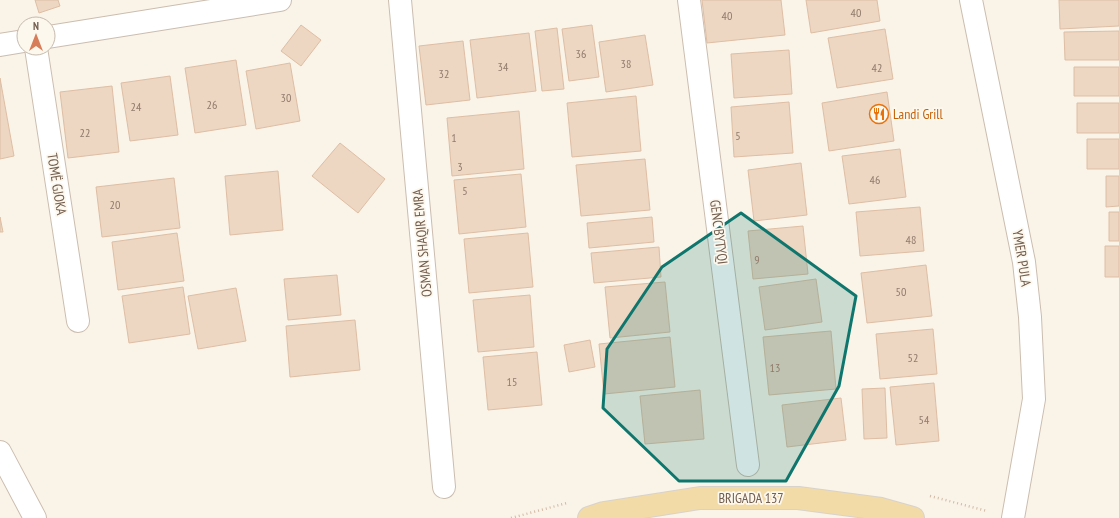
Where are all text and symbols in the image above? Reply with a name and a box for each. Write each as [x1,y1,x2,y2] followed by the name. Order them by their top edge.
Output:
[851,5,861,20] house number: 40
[722,8,732,23] house number: 40
[16,16,56,56] north arrow
[33,19,39,33] text: N
[576,46,586,61] house number: 36
[621,56,631,71] house number: 38
[498,59,509,74] house number: 34
[872,60,882,75] house number: 42
[439,66,449,81] house number: 32
[281,90,291,105] house number: 30
[207,97,217,112] house number: 26
[131,99,142,114] house number: 24
[868,103,890,125] restaurant icon: Landi Grill
[893,105,943,123] place label: Landi Grill
[80,125,90,140] house number: 22
[735,128,741,143] house number: 5
[451,130,457,145] house number: 1
[43,152,71,217] street label: TOMË GJOKA
[457,159,463,174] house number: 3
[870,172,880,187] house number: 46
[462,183,468,198] house number: 5
[408,188,436,298] street label: OSMAN SHAQIR EMRA
[110,197,120,212] house number: 20
[706,199,732,265] street label: GENC BYTYQI
[1009,228,1035,288] street label: YMER PULA
[906,232,916,247] house number: 48
[754,252,760,267] house number: 9
[896,284,906,299] house number: 50
[908,350,918,365] house number: 52
[770,360,780,375] house number: 13
[507,374,517,389] house number: 15
[919,412,930,427] house number: 54
[718,489,784,507] street label: BRIGADA 137

